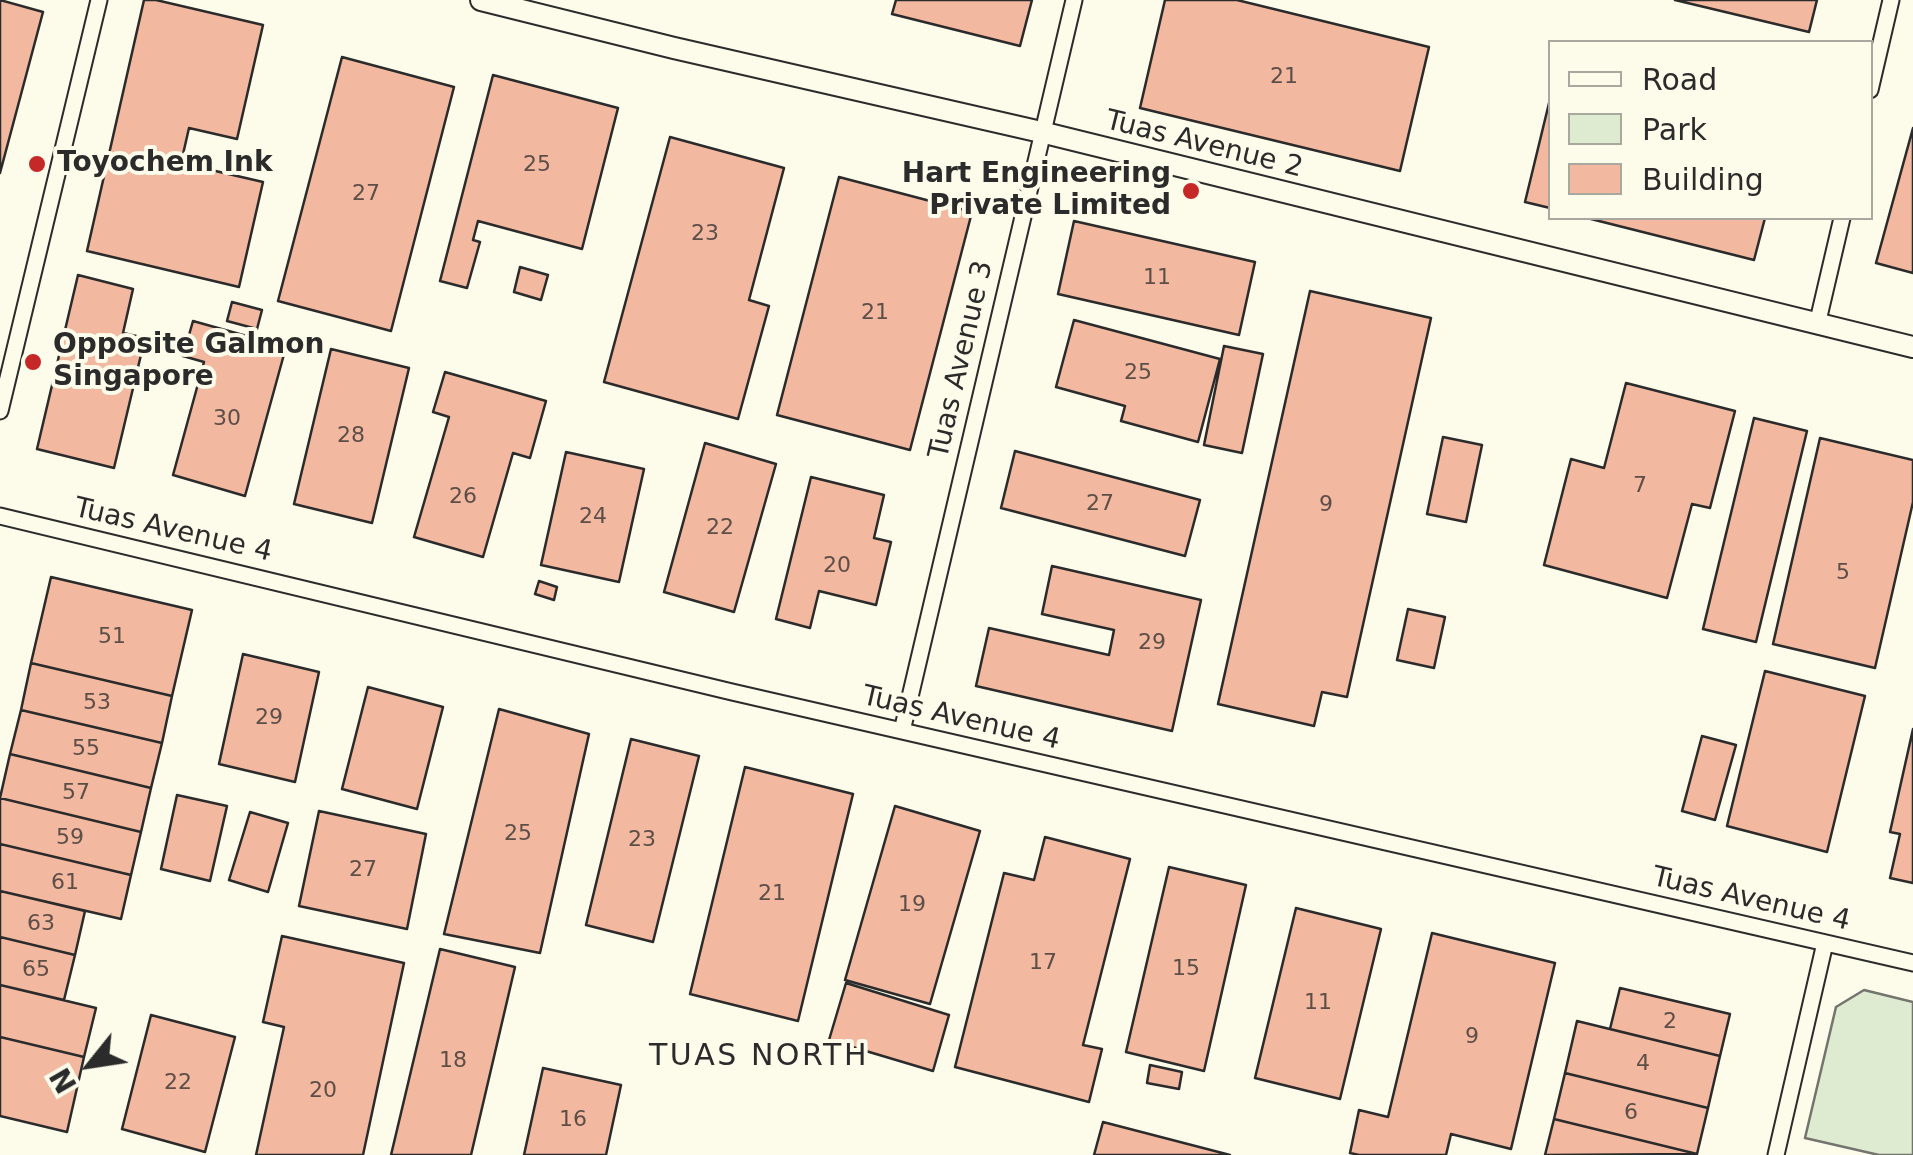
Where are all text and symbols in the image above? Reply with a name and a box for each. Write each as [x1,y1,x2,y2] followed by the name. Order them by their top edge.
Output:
[1548,40,1873,220] legend
[1642,62,1717,97] text: Road
[1270,64,1298,90] house number: 21
[1102,104,1306,186] street label: Tuas Avenue 2
[1642,112,1707,147] text: Park
[57,147,273,181] place label: Toyochem Ink
[523,152,551,178] house number: 25
[26,153,48,175] marker: Toyochem Ink
[902,158,1171,224] place label: Hart Engineering Private Limited
[1642,162,1764,197] text: Building
[1180,180,1202,202] marker: Hart Engineering Private Limited
[352,181,380,207] house number: 27
[691,221,719,247] house number: 23
[923,258,1001,462] street label: Tuas Avenue 3
[1143,265,1171,291] house number: 11
[861,300,889,326] house number: 21
[53,329,324,395] place label: Opposite Galmon Singapore
[22,351,44,373] marker: Opposite Galmon Singapore
[1124,360,1152,386] house number: 25
[213,406,241,432] house number: 30
[337,423,365,449] house number: 28
[1633,473,1647,499] house number: 7
[449,484,477,510] house number: 26
[1086,491,1114,517] house number: 27
[71,492,275,570] street label: Tuas Avenue 4
[1319,492,1333,518] house number: 9
[579,504,607,530] house number: 24
[706,515,734,541] house number: 22
[823,553,851,579] house number: 20
[1836,560,1850,586] house number: 5
[98,624,126,650] house number: 51
[1138,630,1166,656] house number: 29
[859,680,1063,758] street label: Tuas Avenue 4
[83,690,111,716] house number: 53
[255,705,283,731] house number: 29
[72,736,100,762] house number: 55
[62,780,90,806] house number: 57
[504,821,532,847] house number: 25
[56,825,84,851] house number: 59
[628,827,656,853] house number: 23
[349,857,377,883] house number: 27
[1649,861,1853,939] street label: Tuas Avenue 4
[51,870,79,896] house number: 61
[758,881,786,907] house number: 21
[898,892,926,918] house number: 19
[27,911,55,937] house number: 63
[1029,950,1057,976] house number: 17
[1172,956,1200,982] house number: 15
[22,957,50,983] house number: 65
[1304,990,1332,1016] house number: 11
[1663,1009,1677,1035] house number: 2
[40,1015,140,1115] north arrow
[1465,1024,1479,1050] house number: 9
[649,1039,869,1075] district label: TUAS NORTH
[439,1048,467,1074] house number: 18
[1636,1051,1650,1077] house number: 4
[43,1062,84,1099] text: N
[164,1070,192,1096] house number: 22
[309,1078,337,1104] house number: 20
[1624,1100,1638,1126] house number: 6
[559,1107,587,1133] house number: 16

